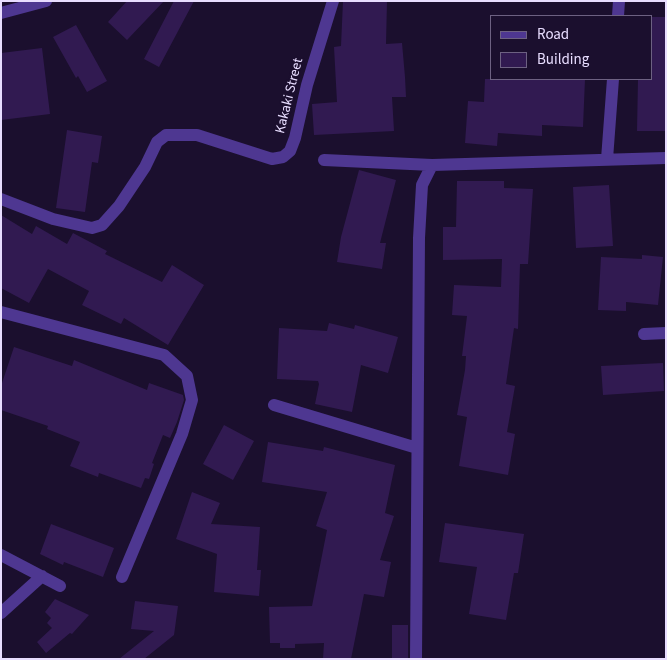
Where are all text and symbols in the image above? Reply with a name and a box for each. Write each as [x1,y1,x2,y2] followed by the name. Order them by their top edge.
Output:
[490,15,652,80] legend
[537,24,569,45] text: Road
[537,49,589,70] text: Building
[273,56,307,136] street label: Kakaki Street

